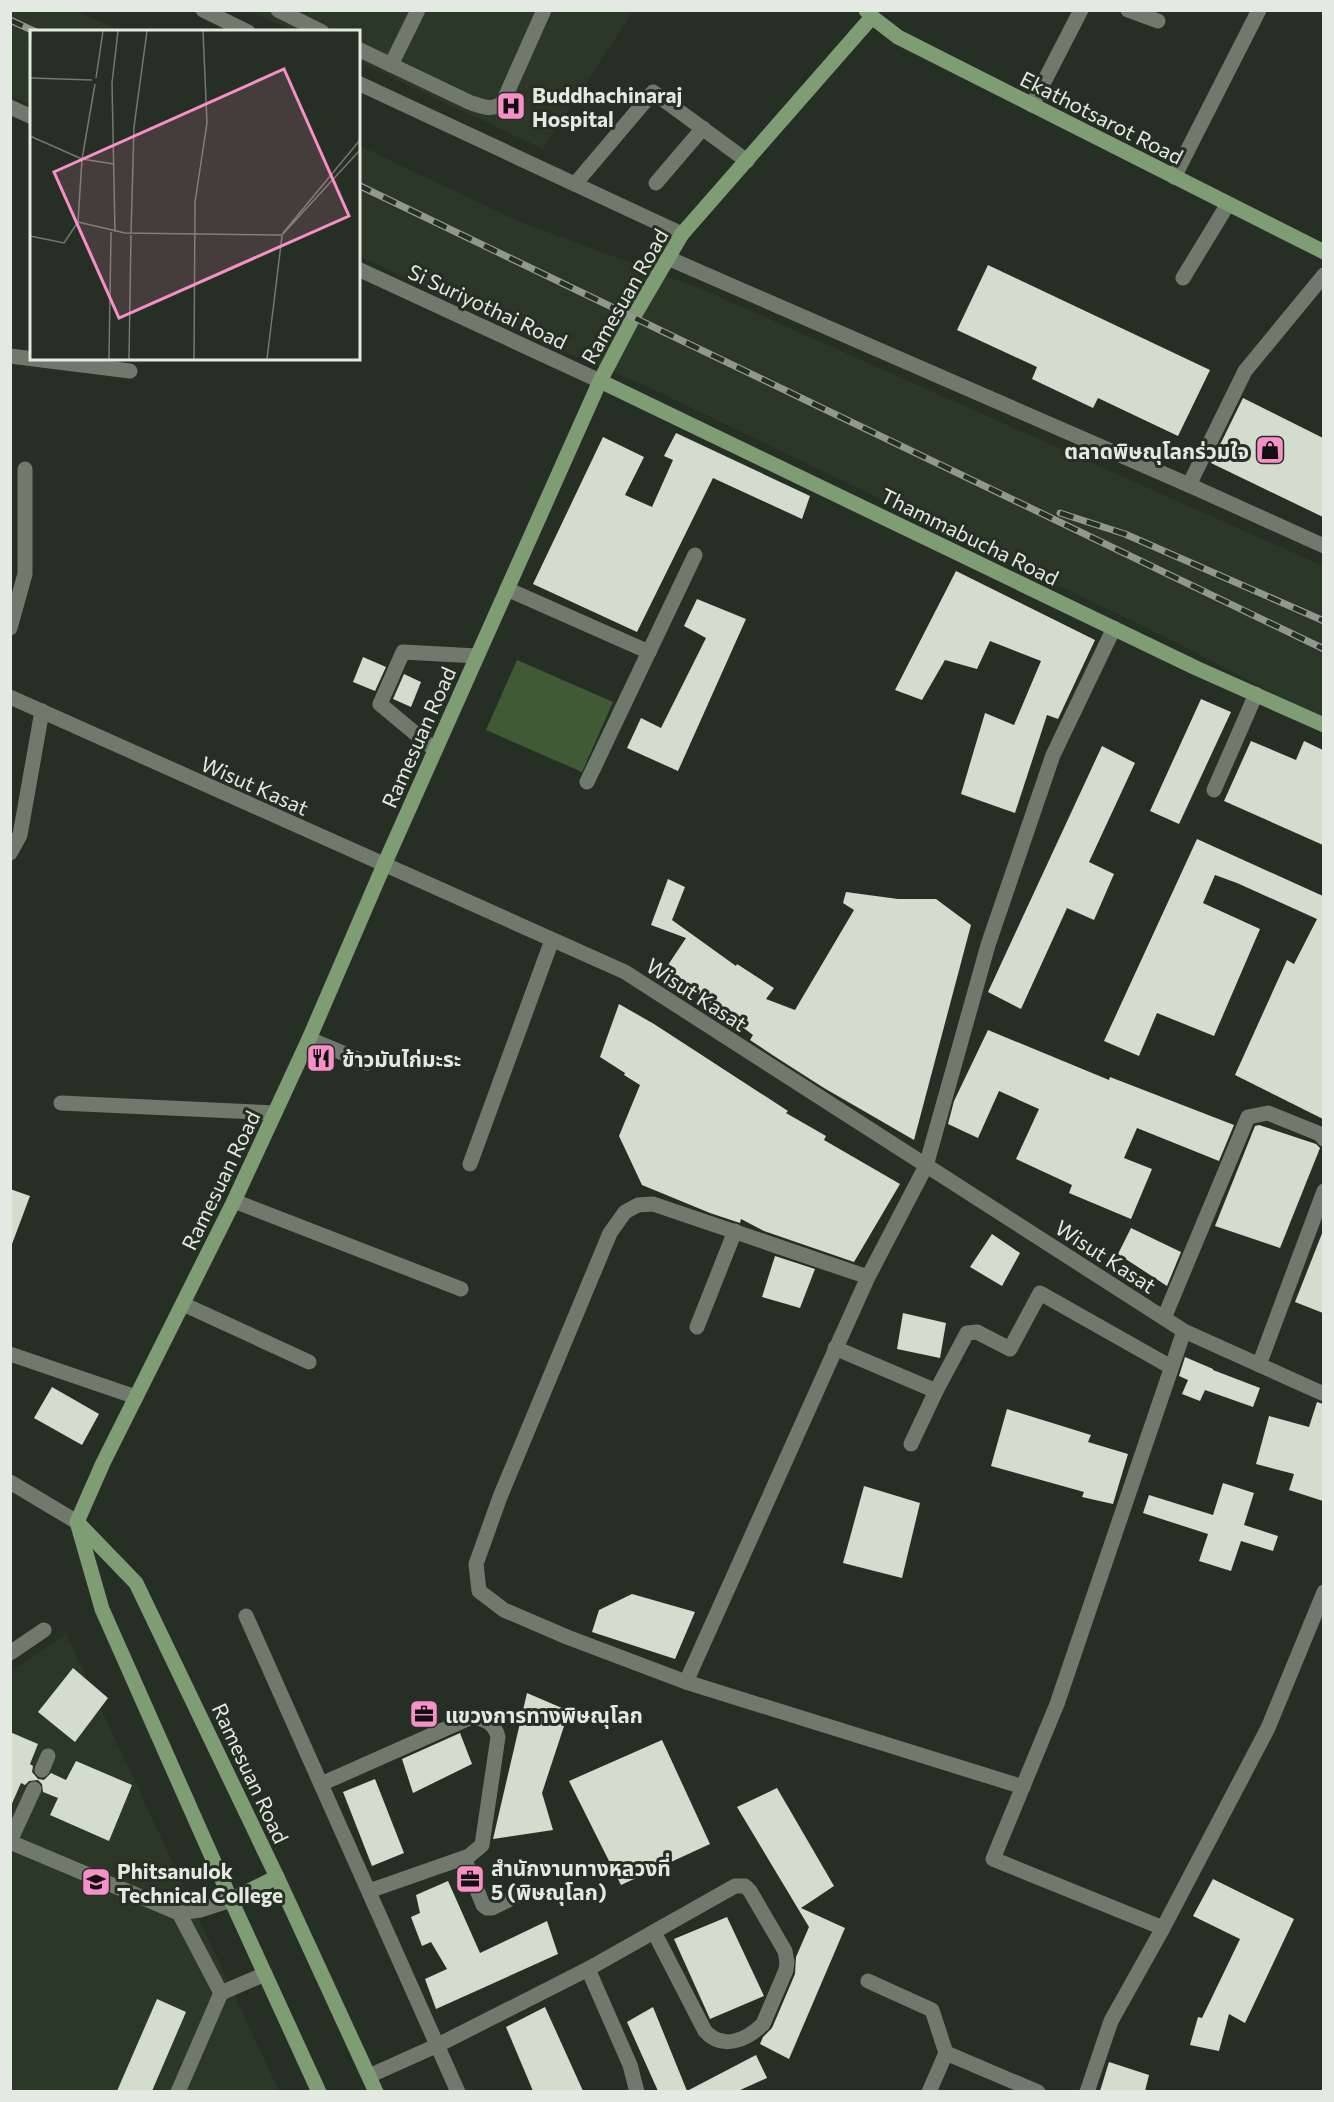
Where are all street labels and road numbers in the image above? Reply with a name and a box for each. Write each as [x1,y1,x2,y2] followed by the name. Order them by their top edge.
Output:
[1017,65,1187,169] street label: Ekathotsarot Road
[575,224,673,368] street label: Ramesuan Road
[405,258,571,354] street label: Si Suriyothai Road
[877,482,1063,590] street label: Thammabucha Road
[376,663,460,811] street label: Ramesuan Road
[197,750,313,820] street label: Wisut Kasat
[642,952,752,1036] street label: Wisut Kasat
[176,1106,264,1254] street label: Ramesuan Road
[1051,1214,1161,1298] street label: Wisut Kasat
[208,1699,294,1847] street label: Ramesuan Road

